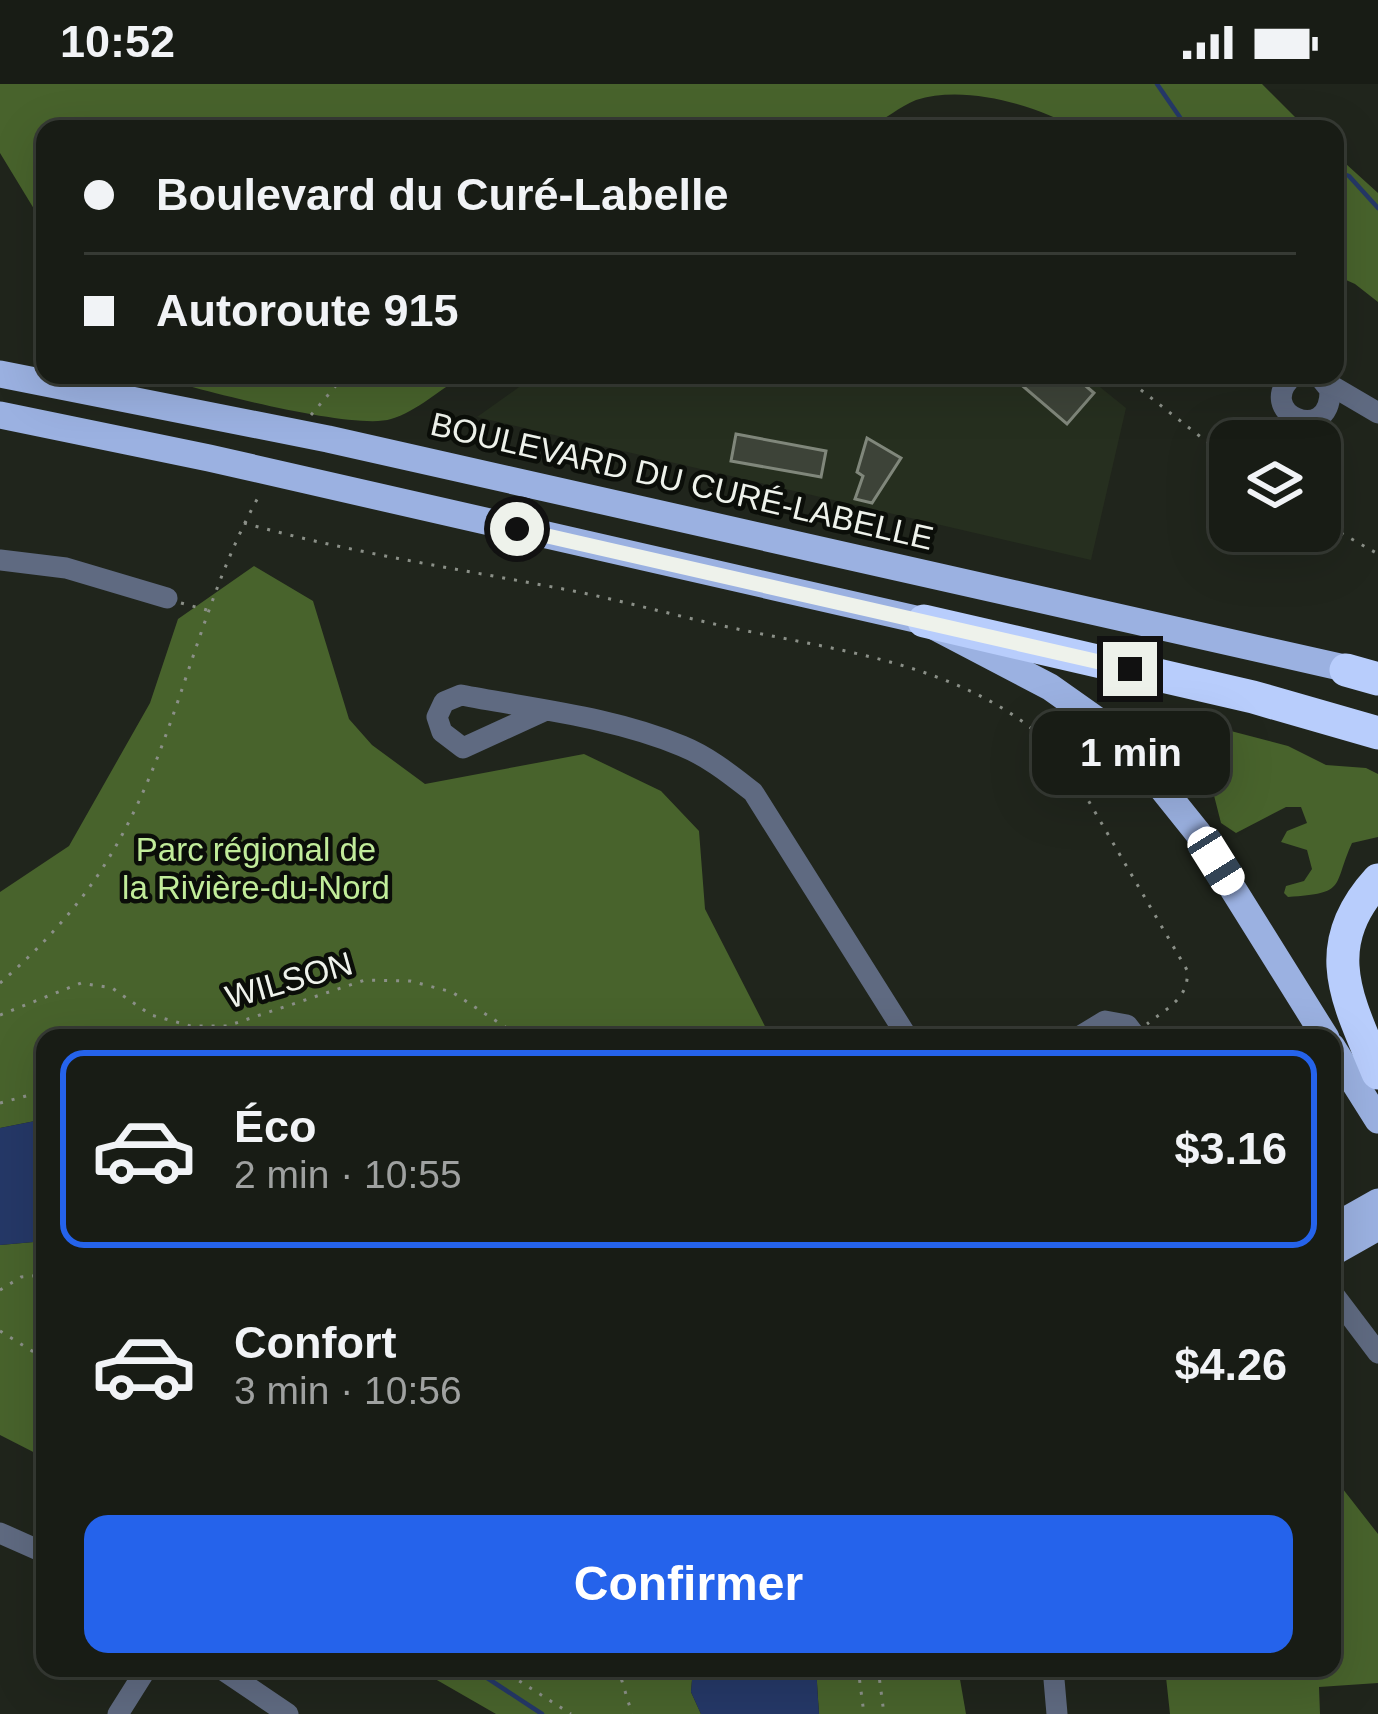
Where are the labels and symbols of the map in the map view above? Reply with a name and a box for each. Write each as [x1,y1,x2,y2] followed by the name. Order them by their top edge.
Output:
[427,405,937,557] street label: BOULEVARD DU CURÉ-LABELLE
[490,502,544,556] route start
[1103,642,1157,696] route end
[1031,711,1229,795] callout: 1 min
[1182,821,1250,901] car
[122,831,390,906] park label: Parc régional de la Rivière-du-Nord
[221,944,357,1016] street label: WILSON

